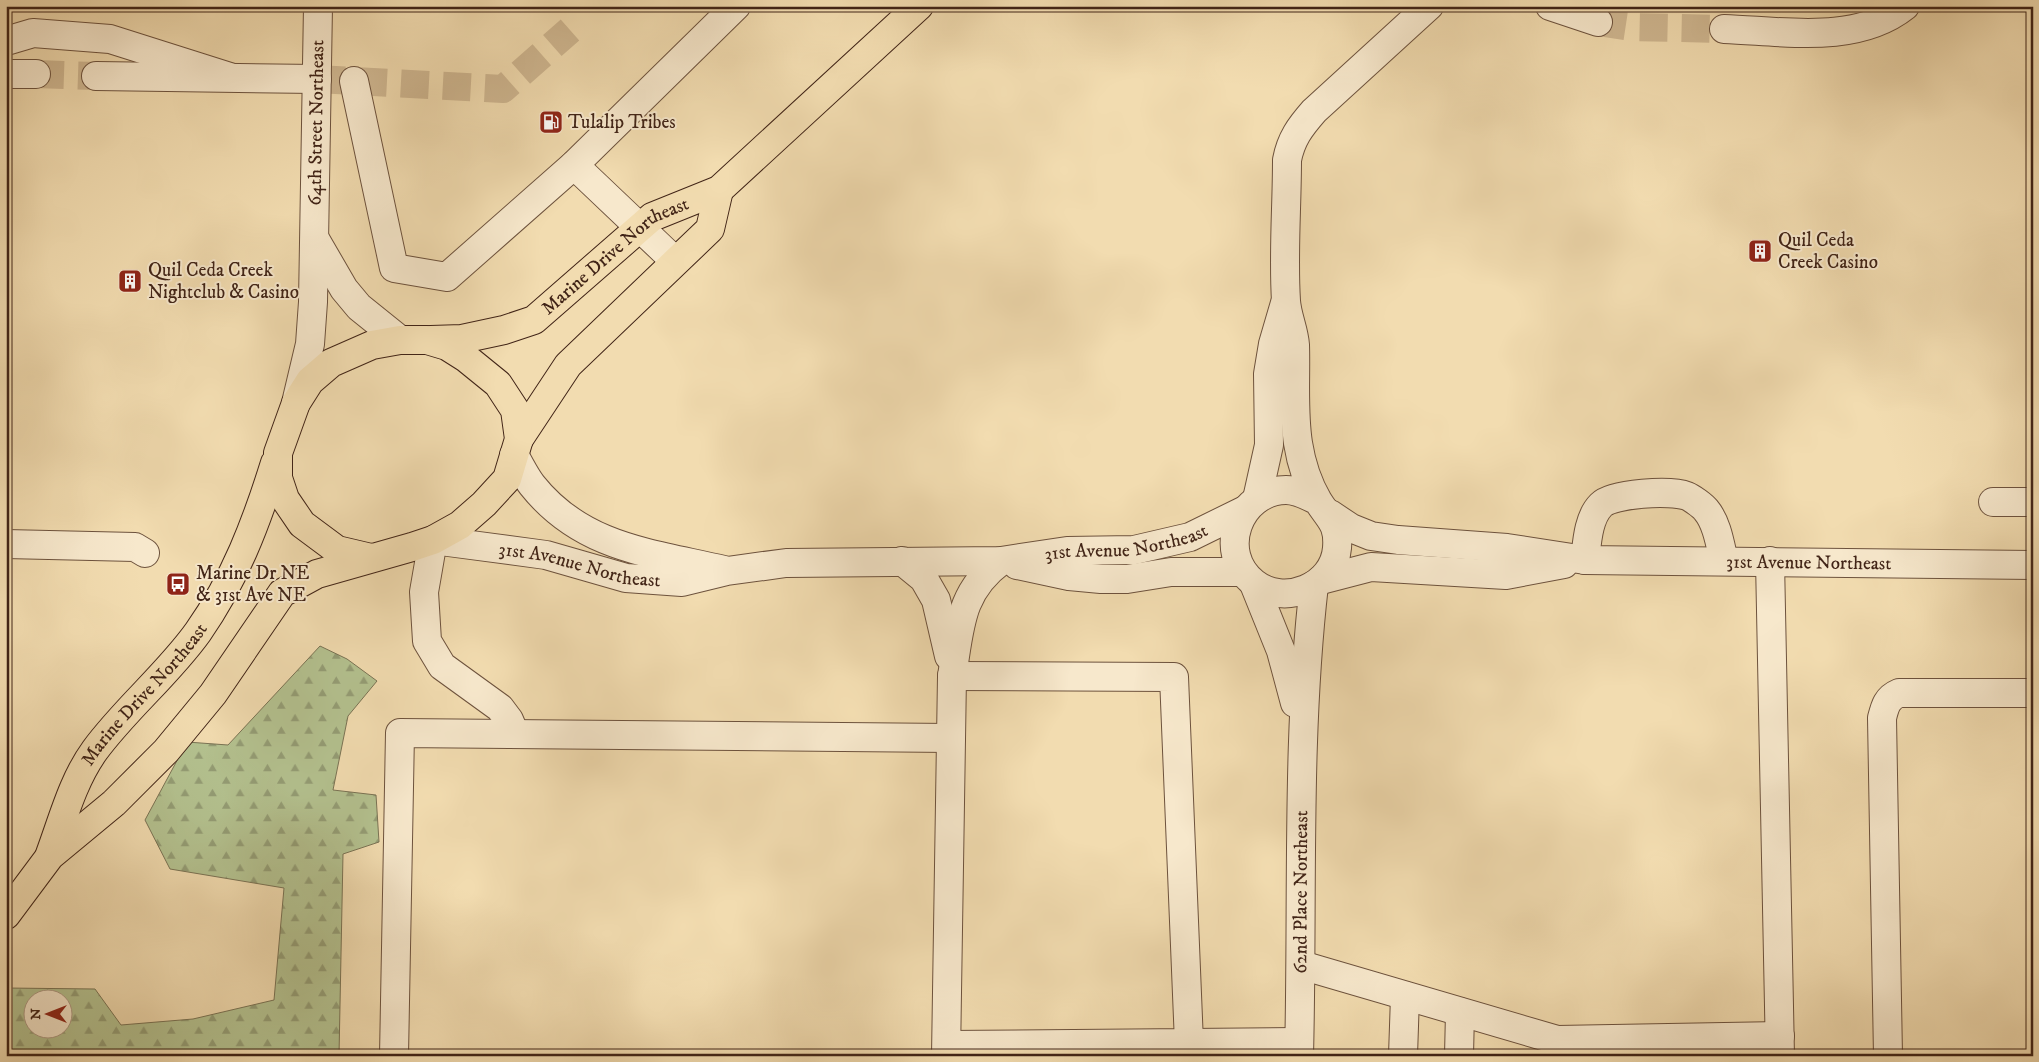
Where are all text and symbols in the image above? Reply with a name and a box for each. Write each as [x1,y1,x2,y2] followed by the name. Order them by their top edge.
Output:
[303,40,329,206] street label: 64th Street Northeast
[538,109,564,135] fuel station icon: Tulalip Tribes
[568,111,676,134] place label: Tulalip Tribes
[537,192,692,320] street label: Marine Drive Northeast
[1778,229,1878,274] place label: Quil Ceda Creek Casino
[1747,238,1773,264] building icon: Quil Ceda Creek Casino
[148,259,299,304] place label: Quil Ceda Creek Nightclub & Casino
[117,268,143,294] building icon: Quil Ceda Creek Nightclub & Casino
[1043,519,1212,566] street label: 31st Avenue Northeast
[497,537,661,592] street label: 31st Avenue Northeast
[1726,550,1892,575] street label: 31st Avenue Northeast
[196,562,310,607] place label: Marine Dr NE & 31st Ave NE
[165,571,191,597] bus stop icon: Marine Dr NE & 31st Ave NE
[76,619,212,770] street label: Marine Drive Northeast
[1289,810,1313,974] street label: 62nd Place Northeast
[22,990,72,1040] north arrow
[27,1008,45,1020] text: N

